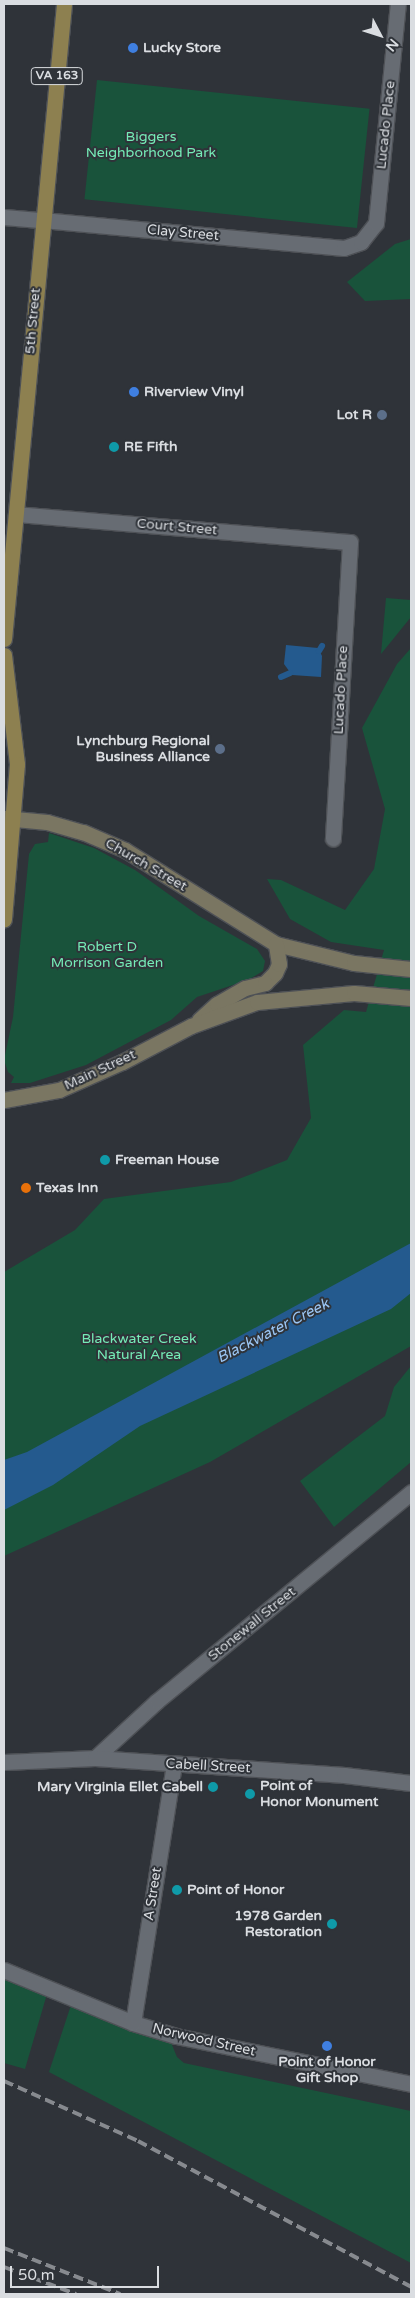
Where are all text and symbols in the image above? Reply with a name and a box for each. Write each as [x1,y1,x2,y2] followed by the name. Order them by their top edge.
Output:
[355,10,405,60] north arrow
[382,35,402,55] text: N
[143,40,221,56] place label: Lucky Store
[127,42,139,54] marker: Lucky Store
[31,66,83,85] road number: VA 163
[373,80,399,170] street label: Lucado Place
[86,129,216,162] park label: Biggers Neighborhood Park
[146,221,220,245] street label: Clay Street
[22,287,44,355] street label: 5th Street
[144,384,244,400] place label: Riverview Vinyl
[128,386,140,398] marker: Riverview Vinyl
[337,407,372,423] place label: Lot R
[376,409,388,421] marker: Lot R
[124,439,177,455] place label: RE Fifth
[108,441,120,453] marker: RE Fifth
[136,515,218,539] street label: Court Street
[330,645,352,735] street label: Lucado Place
[76,733,210,766] place label: Lynchburg Regional Business Alliance
[214,743,226,755] marker: Lynchburg Regional Business Alliance
[102,835,190,895] street label: Church Street
[51,939,163,972] park label: Robert D Morrison Garden
[62,1046,138,1094] street label: Main Street
[115,1152,219,1168] place label: Freeman House
[99,1154,111,1166] marker: Freeman House
[36,1180,98,1196] place label: Texas Inn
[20,1182,32,1194] marker: Texas Inn
[214,1295,332,1367] water label: Blackwater Creek
[81,1331,197,1364] park label: Blackwater Creek Natural Area
[205,1584,299,1664] street label: Stonewall Street
[165,1755,251,1777] street label: Cabell Street
[260,1778,378,1810] place label: Point of Honor Monument
[37,1779,203,1795] place label: Mary Virginia Ellet Cabell
[207,1781,219,1793] marker: Mary Virginia Ellet Cabell
[244,1788,256,1800] marker: Point of Honor Monument
[140,1866,166,1922] street label: A Street
[187,1882,284,1898] place label: Point of Honor
[171,1884,183,1896] marker: Point of Honor
[234,1908,322,1940] place label: 1978 Garden Restoration
[326,1918,338,1930] marker: 1978 Garden Restoration
[151,2020,257,2060] street label: Norwood Street
[321,2040,333,2052] marker: Point of Honor Gift Shop
[278,2054,376,2086] place label: Point of Honor Gift Shop
[12,2256,161,2288] scale bar
[18,2266,55,2284] text: 50 m

